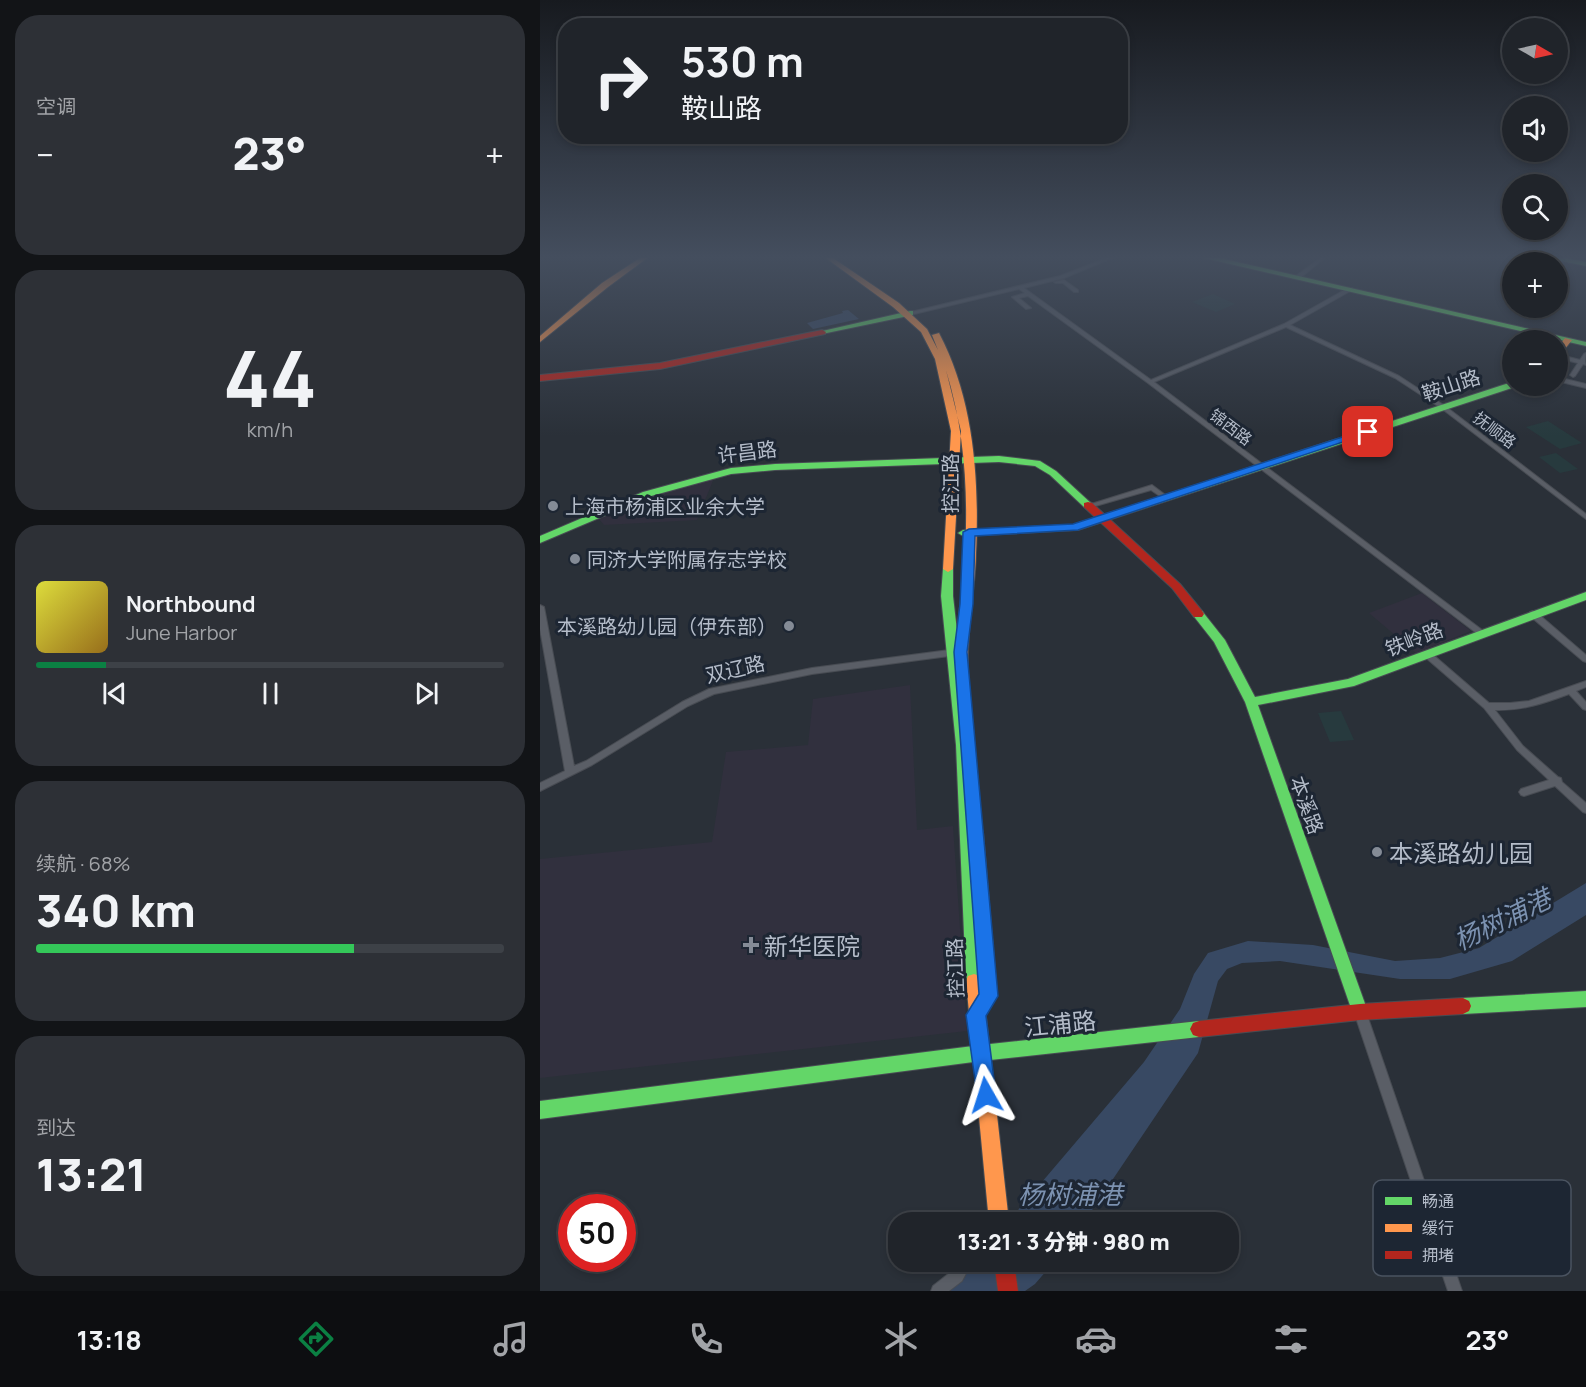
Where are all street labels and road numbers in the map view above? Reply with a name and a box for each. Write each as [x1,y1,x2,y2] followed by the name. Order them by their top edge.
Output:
[1418,363,1484,407] street label: 鞍山路
[1205,404,1257,450] street label: 锦西路
[1469,407,1521,453] street label: 抚顺路
[716,435,778,469] street label: 许昌路
[937,453,964,513] street label: 控江路
[1381,616,1447,662] street label: 铁岭路
[703,649,767,689] street label: 双辽路
[1284,772,1330,838] street label: 本溪路
[940,938,970,998] street label: 控江路
[1022,1003,1098,1043] street label: 江浦路

